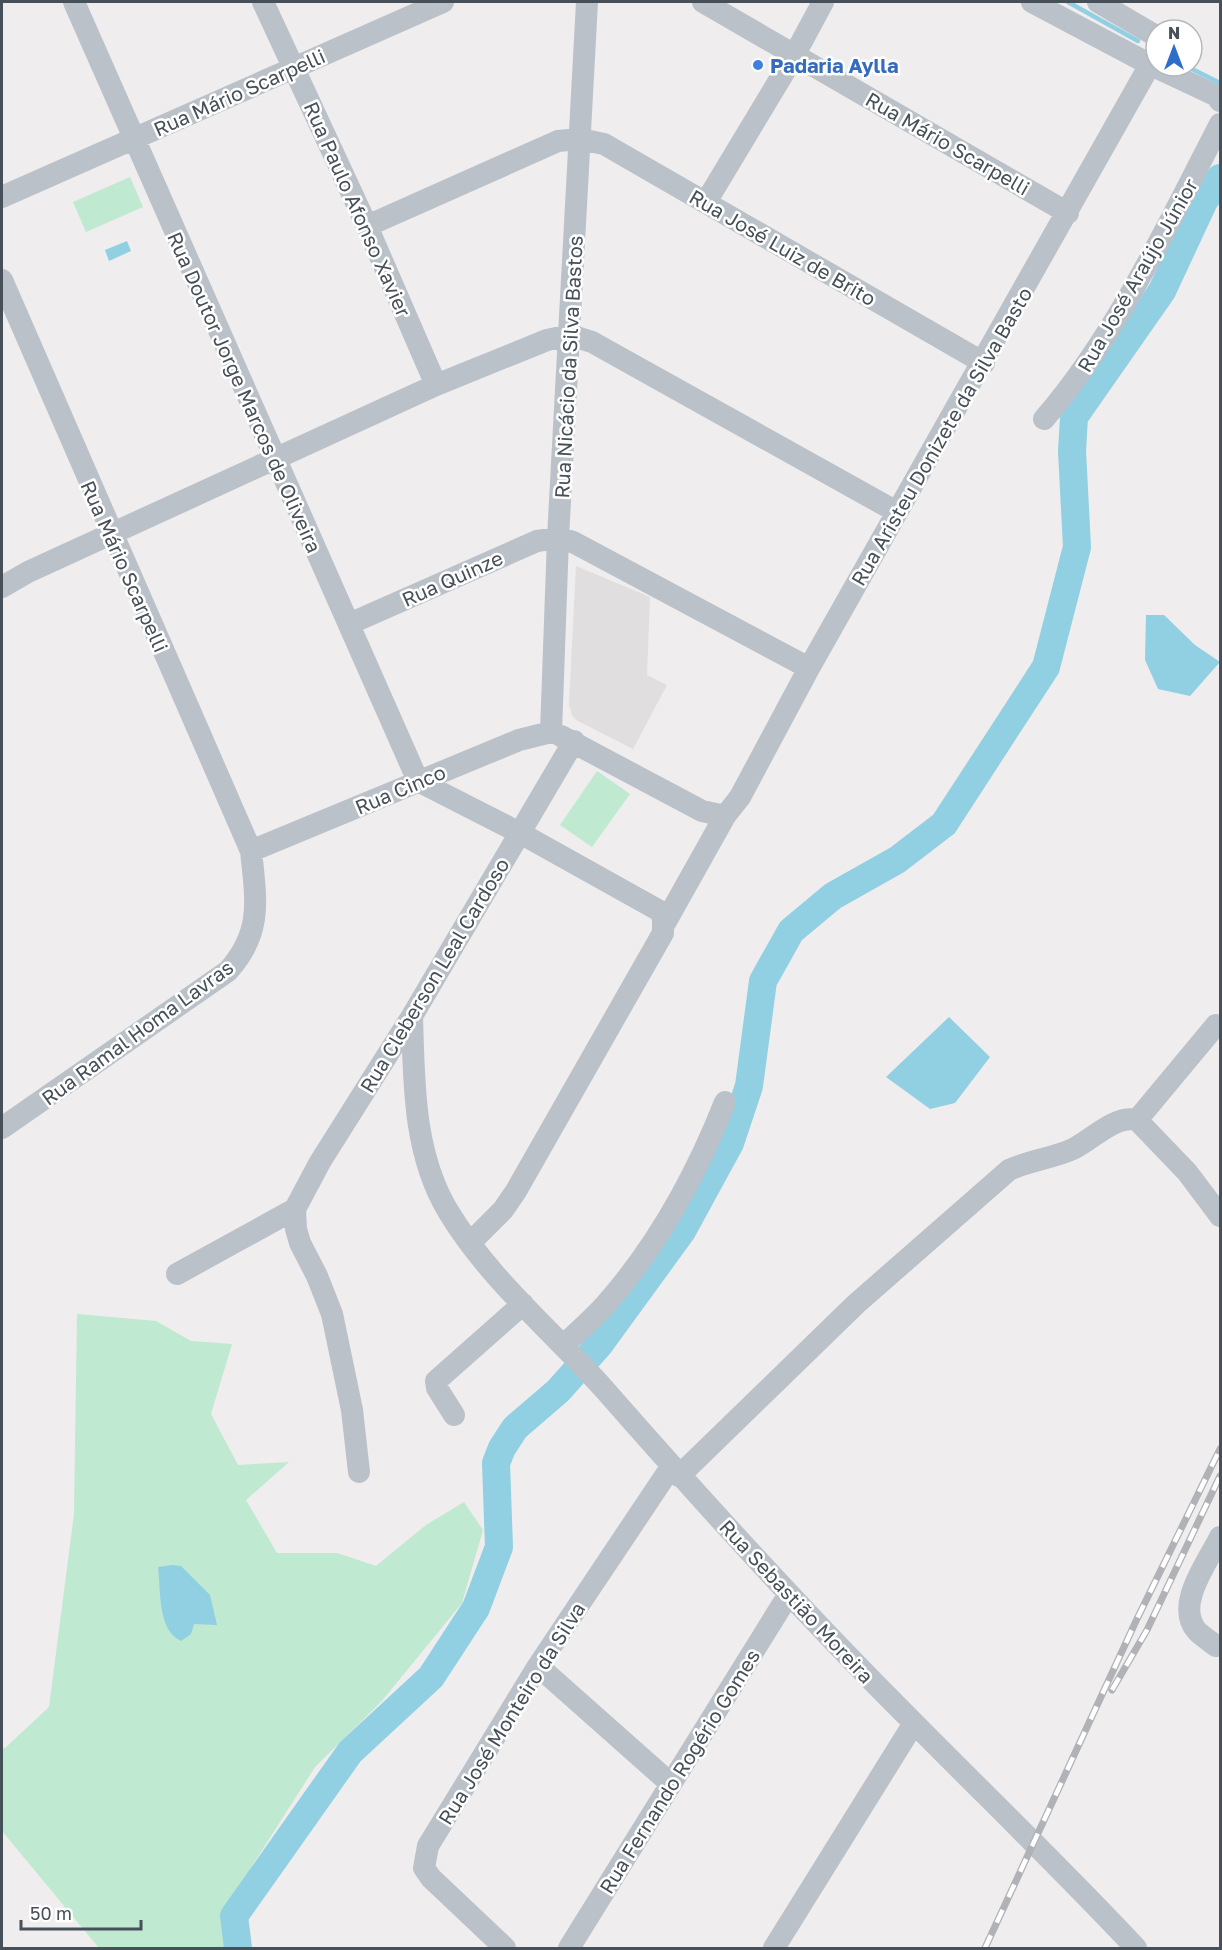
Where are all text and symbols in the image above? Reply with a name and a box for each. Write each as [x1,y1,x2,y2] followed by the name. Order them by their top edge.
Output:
[1144,18,1204,78] north arrow
[1168,23,1180,43] text: N
[150,43,328,141] street label: Rua Mário Scarpelli
[770,53,899,77] place label: Padaria Aylla
[751,58,765,72] marker: Padaria Aylla
[862,86,1034,200] street label: Rua Mário Scarpelli
[300,98,416,320] street label: Rua Paulo Afonso Xavier
[1072,174,1202,376] street label: Rua José Araújo Júnior
[686,184,880,310] street label: Rua José Luiz de Brito
[163,228,327,556] street label: Rua Doutor Jorge Marcos de Oliveira
[549,235,587,499] street label: Rua Nicácio da Silva Bastos
[845,283,1037,589] street label: Rua Aristeu Donizete da Silva Basto
[76,477,174,655] street label: Rua Mário Scarpelli
[398,545,506,611] street label: Rua Quinze
[351,759,449,819] street label: Rua Cinco
[354,853,514,1097] street label: Rua Cleberson Leal Cardoso
[36,954,238,1110] street label: Rua Ramal Homa Lavras
[715,1514,879,1688] street label: Rua Sebastião Moreira
[433,1597,589,1829] street label: Rua José Monteiro da Silva
[594,1644,764,1898] street label: Rua Fernando Rogério Gomes
[21,1893,141,1931] scale bar
[30,1902,72,1924] text: 50 m

